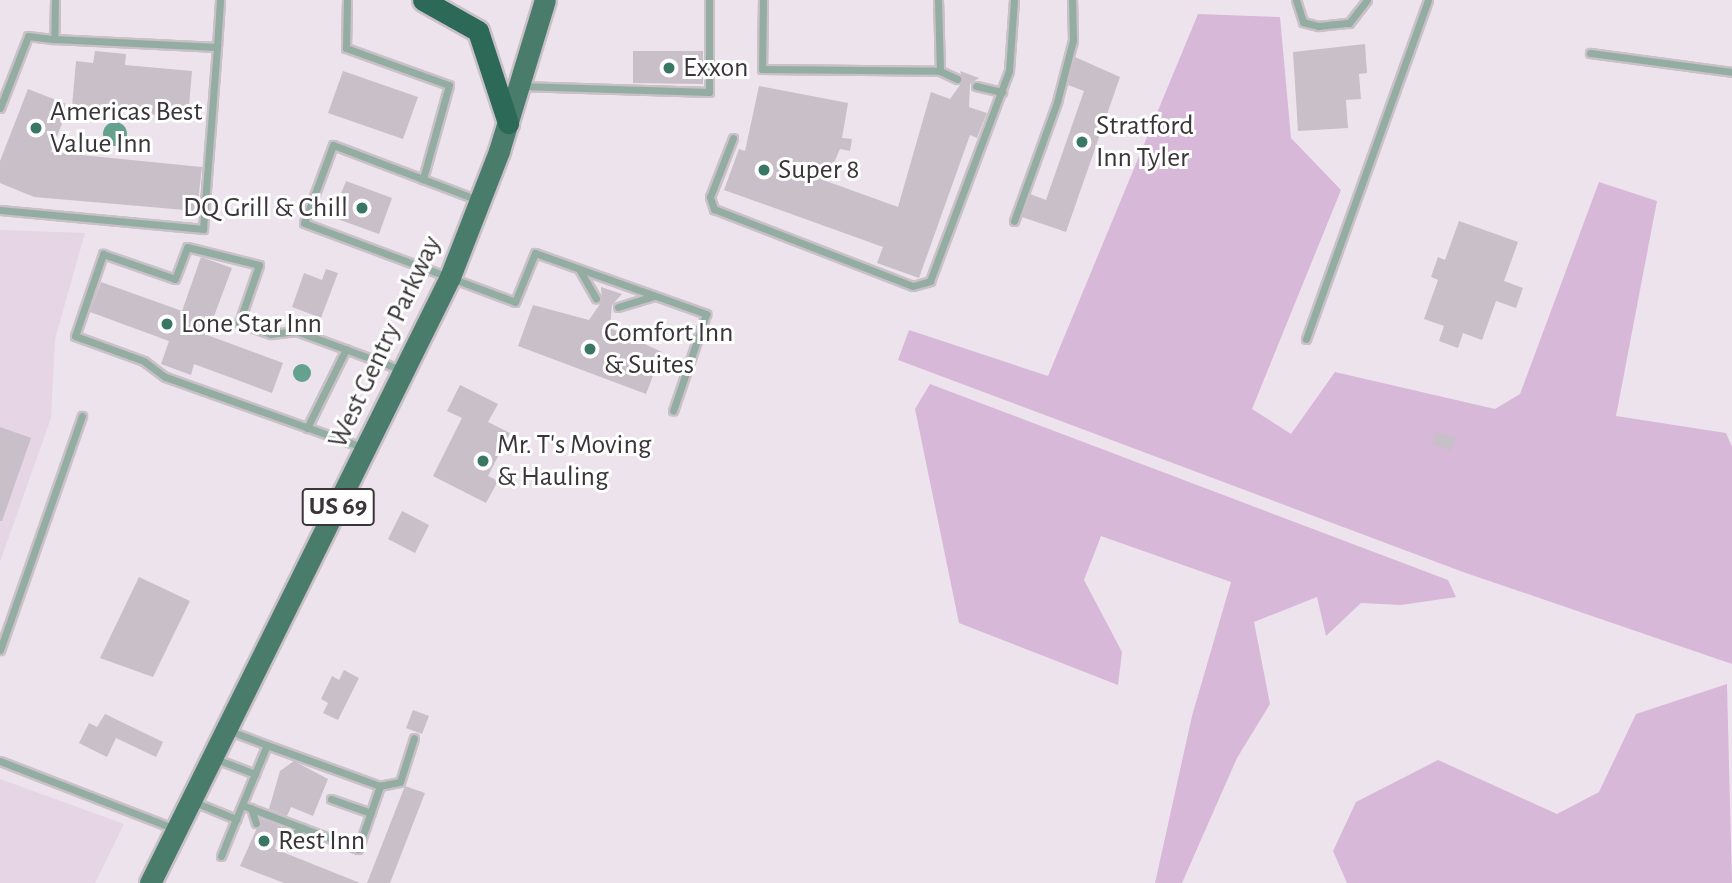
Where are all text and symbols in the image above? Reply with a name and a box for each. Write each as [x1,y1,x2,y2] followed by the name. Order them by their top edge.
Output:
[683,51,748,85] place label: Exxon
[661,60,677,76] marker: Exxon
[50,95,202,161] place label: Americas Best Value Inn
[1096,109,1194,175] place label: Stratford Inn Tyler
[28,120,44,136] marker: Americas Best Value Inn
[1074,134,1090,150] marker: Stratford Inn Tyler
[778,153,860,187] place label: Super 8
[756,162,772,178] marker: Super 8
[183,191,348,225] place label: DQ Grill & Chill
[354,200,370,216] marker: DQ Grill & Chill
[321,231,449,453] street label: West Gentry Parkway
[181,307,322,341] place label: Lone Star Inn
[159,316,175,332] marker: Lone Star Inn
[604,316,733,382] place label: Comfort Inn & Suites
[582,341,598,357] marker: Comfort Inn & Suites
[497,428,651,494] place label: Mr. T's Moving & Hauling
[475,453,491,469] marker: Mr. T's Moving & Hauling
[301,485,375,530] road number: US 69
[278,824,365,858] place label: Rest Inn
[256,833,272,849] marker: Rest Inn

